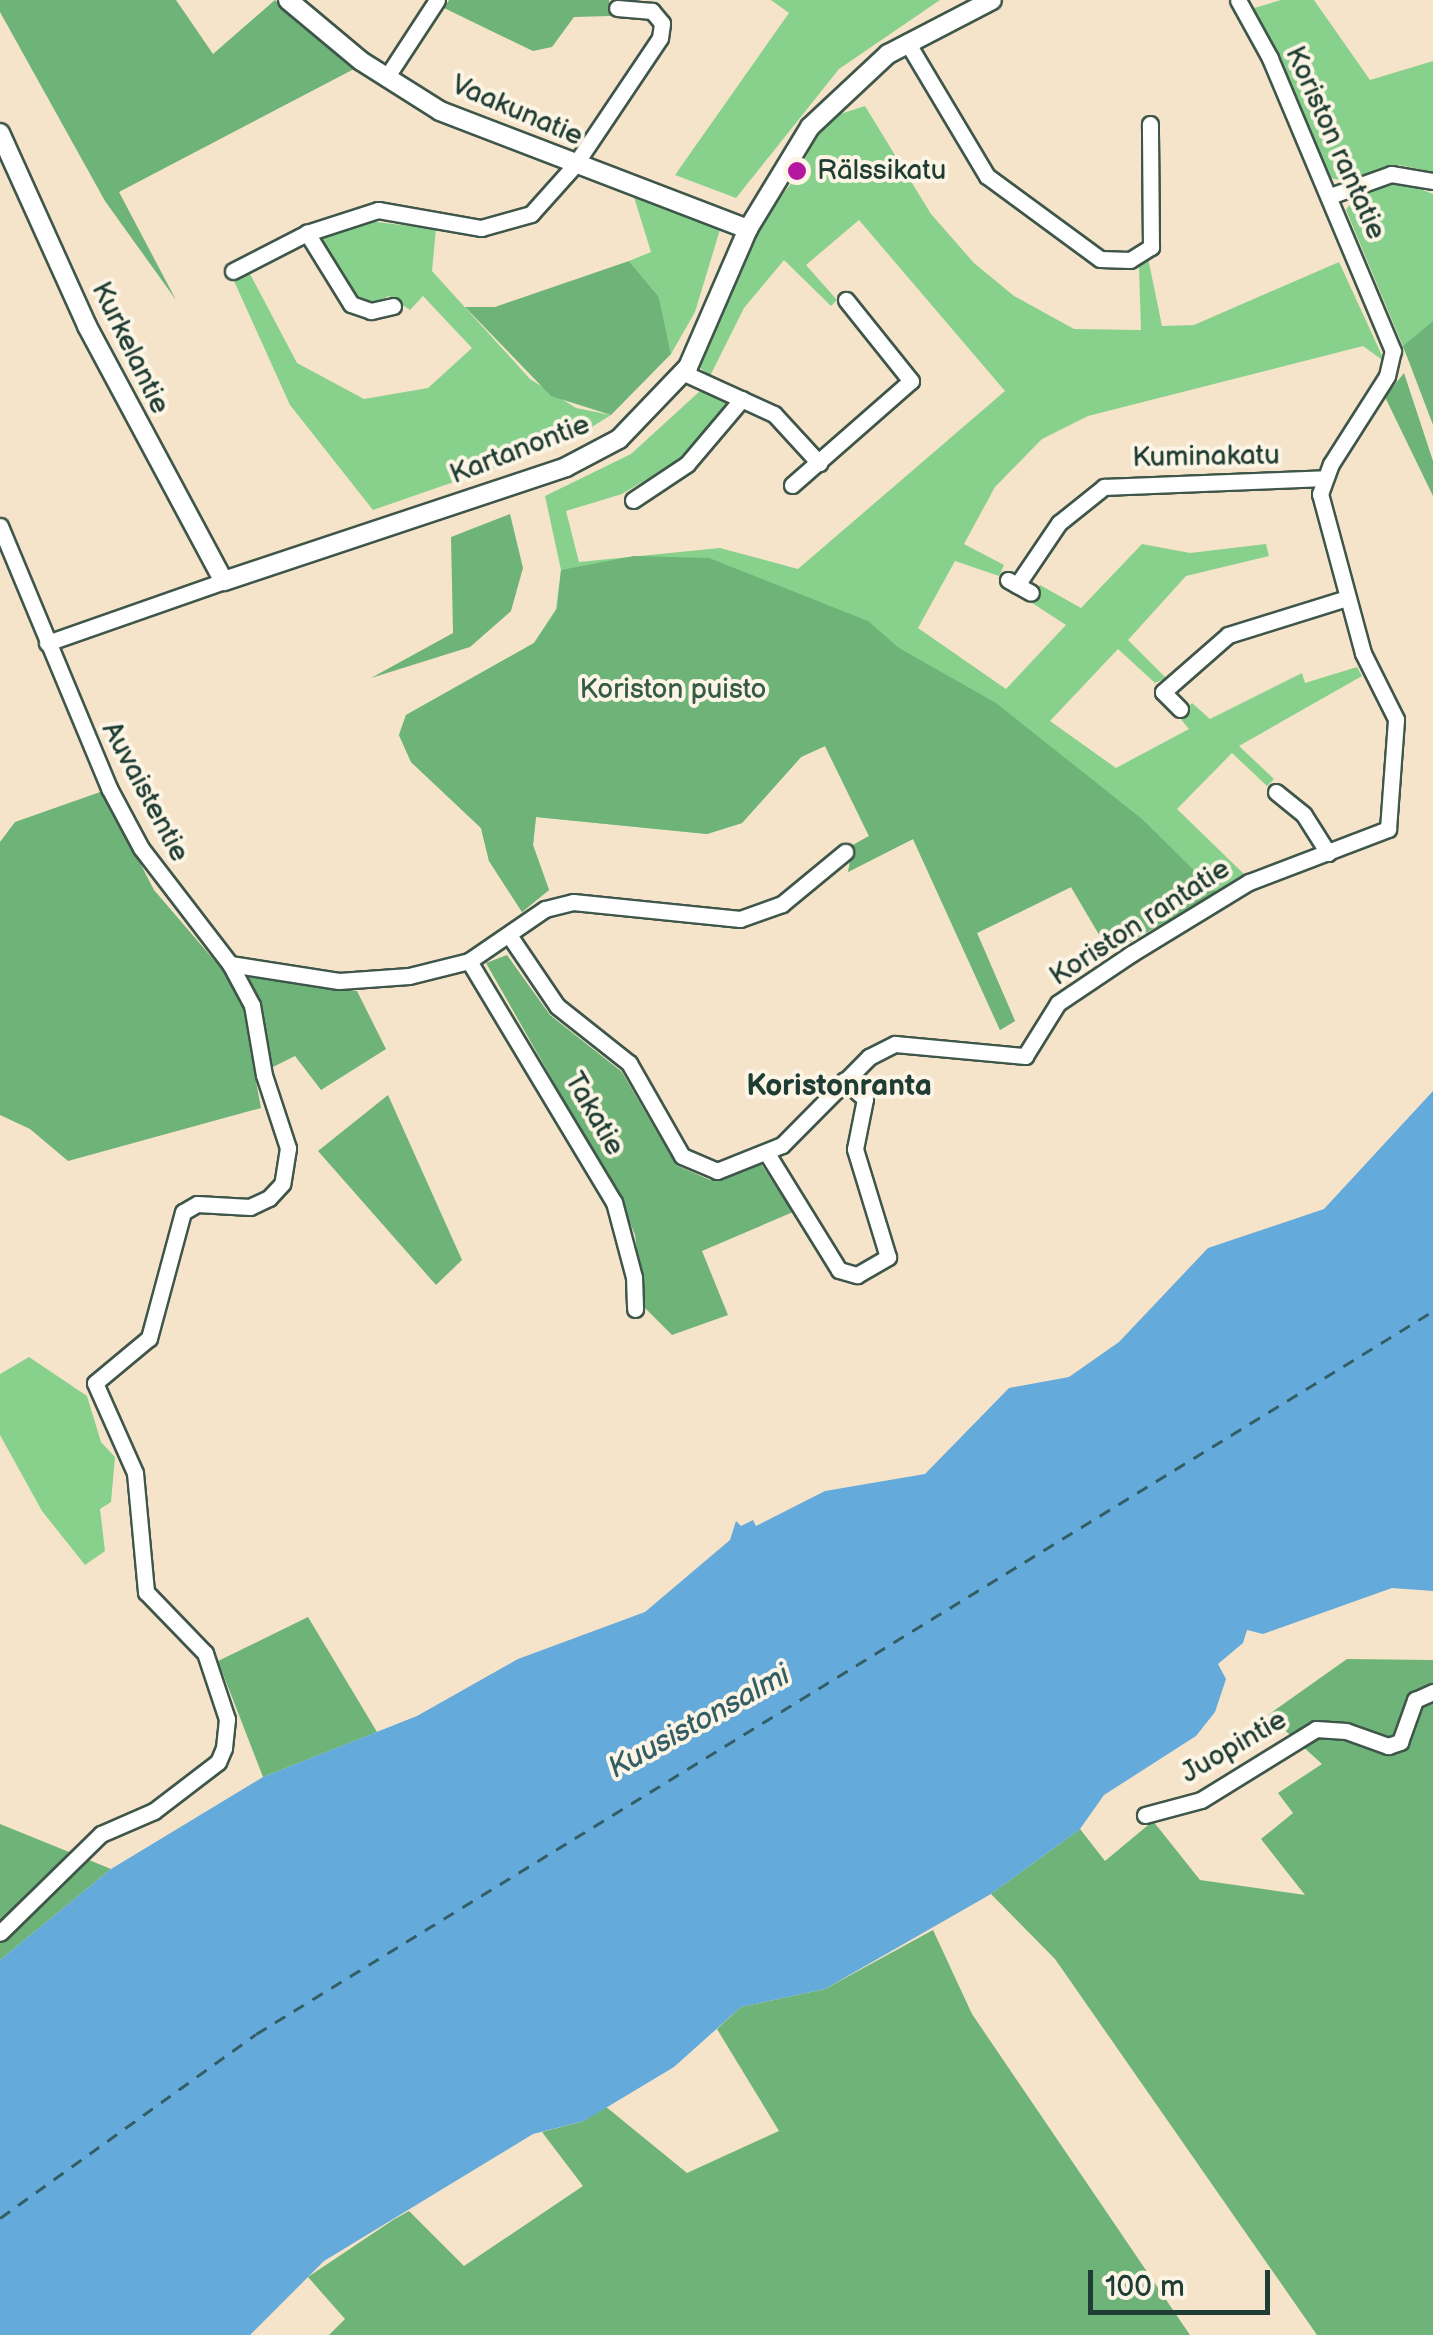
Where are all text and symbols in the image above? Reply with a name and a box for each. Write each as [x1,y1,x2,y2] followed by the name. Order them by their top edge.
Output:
[1277,41,1393,245] street label: Koriston rantatie
[446,68,588,154] street label: Vaakunatie
[817,154,946,188] place label: Rälssikatu
[786,160,808,182] marker: Rälssikatu
[84,277,176,419] street label: Kurkelantie
[445,408,595,492] street label: Kartanontie
[1132,439,1280,475] street label: Kuminakatu
[580,673,766,707] park label: Koriston puisto
[94,716,196,868] street label: Auvaistentie
[1044,852,1236,994] street label: Koriston rantatie
[557,1066,631,1162] street label: Takatie
[746,1068,932,1104] district label: Koristonranta
[602,1657,796,1787] water label: Kuusistonsalmi
[1175,1703,1293,1791] street label: Juopintie
[1093,2250,1276,2312] scale bar
[1105,2269,1185,2305] text: 100 m

